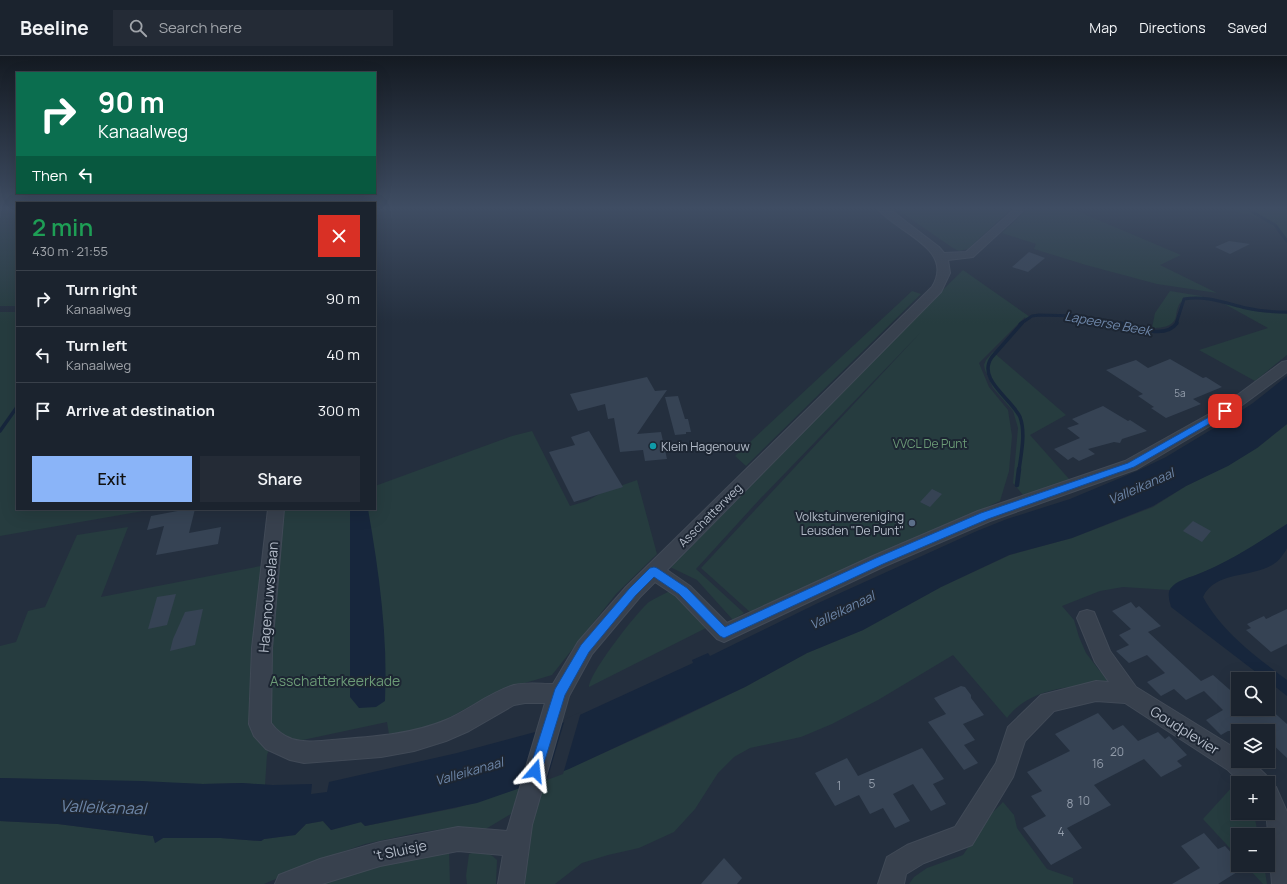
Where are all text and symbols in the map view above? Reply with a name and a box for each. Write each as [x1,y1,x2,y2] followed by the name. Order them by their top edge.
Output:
[113,10,393,46] search box
[20,15,89,41] text: Beeline
[127,17,149,39] icon: search
[159,17,242,38] text: Search here
[1089,18,1117,37] text: Map
[1139,18,1206,37] text: Directions
[1228,18,1267,37] text: Saved
[98,83,165,121] text: 90 m
[32,88,84,140] icon: right
[98,119,188,143] text: Kanaalweg
[75,164,97,186] icon: left
[32,165,67,186] text: Then
[32,210,93,243] text: 2 min
[318,215,360,257] button: close
[32,242,108,260] text: 430 m · 21:55
[66,279,137,300] text: Turn right
[32,288,54,310] icon: right
[326,288,360,309] text: 90 m
[66,300,131,318] text: Kanaalweg
[1063,307,1155,340] water label: Lapeerse Beek
[66,335,128,356] text: Turn left
[32,344,54,366] icon: left
[326,344,360,365] text: 40 m
[66,356,131,374] text: Kanaalweg
[1174,386,1186,400] house number: 5a
[1208,394,1242,428] pin
[32,400,54,422] icon: arrive
[66,400,215,421] text: Arrive at destination
[318,400,360,421] text: 300 m
[1214,400,1236,422] icon: arrive
[893,435,967,452] park label: VVCL De Punt
[661,438,750,455] place label: Klein Hagenouw
[648,441,658,451] marker: Klein Hagenouw
[32,456,192,502] button: Exit
[200,456,360,502] button: Share
[1105,463,1178,508] water label: Valleikanaal
[674,479,746,551] street label: Asschatterweg
[796,508,904,539] place label: Volkstuinvereniging Leusden "De Punt"
[907,518,917,528] marker: Volkstuinvereniging Leusden "De Punt"
[254,541,282,653] street label: Hagenouwselaan
[807,586,879,633] water label: Valleikanaal
[270,671,400,690] park label: Asschatterkeerkade
[1231,672,1275,872] map controls
[1231,672,1275,716] button: search
[1147,701,1223,759] street label: Goudplevier
[1231,724,1275,768] button: layers
[1110,743,1124,760] house number: 20
[514,750,556,792] position arrow
[433,752,507,789] water label: Valleikanaal
[1092,755,1104,772] house number: 16
[869,775,876,792] house number: 5
[1231,776,1275,820] button: +
[837,777,841,794] house number: 1
[1078,792,1090,809] house number: 10
[60,795,149,820] water label: Valleikanaal
[1067,795,1074,812] house number: 8
[1057,823,1065,840] house number: 4
[1231,828,1275,872] button: −
[372,835,428,865] street label: 't Sluisje

